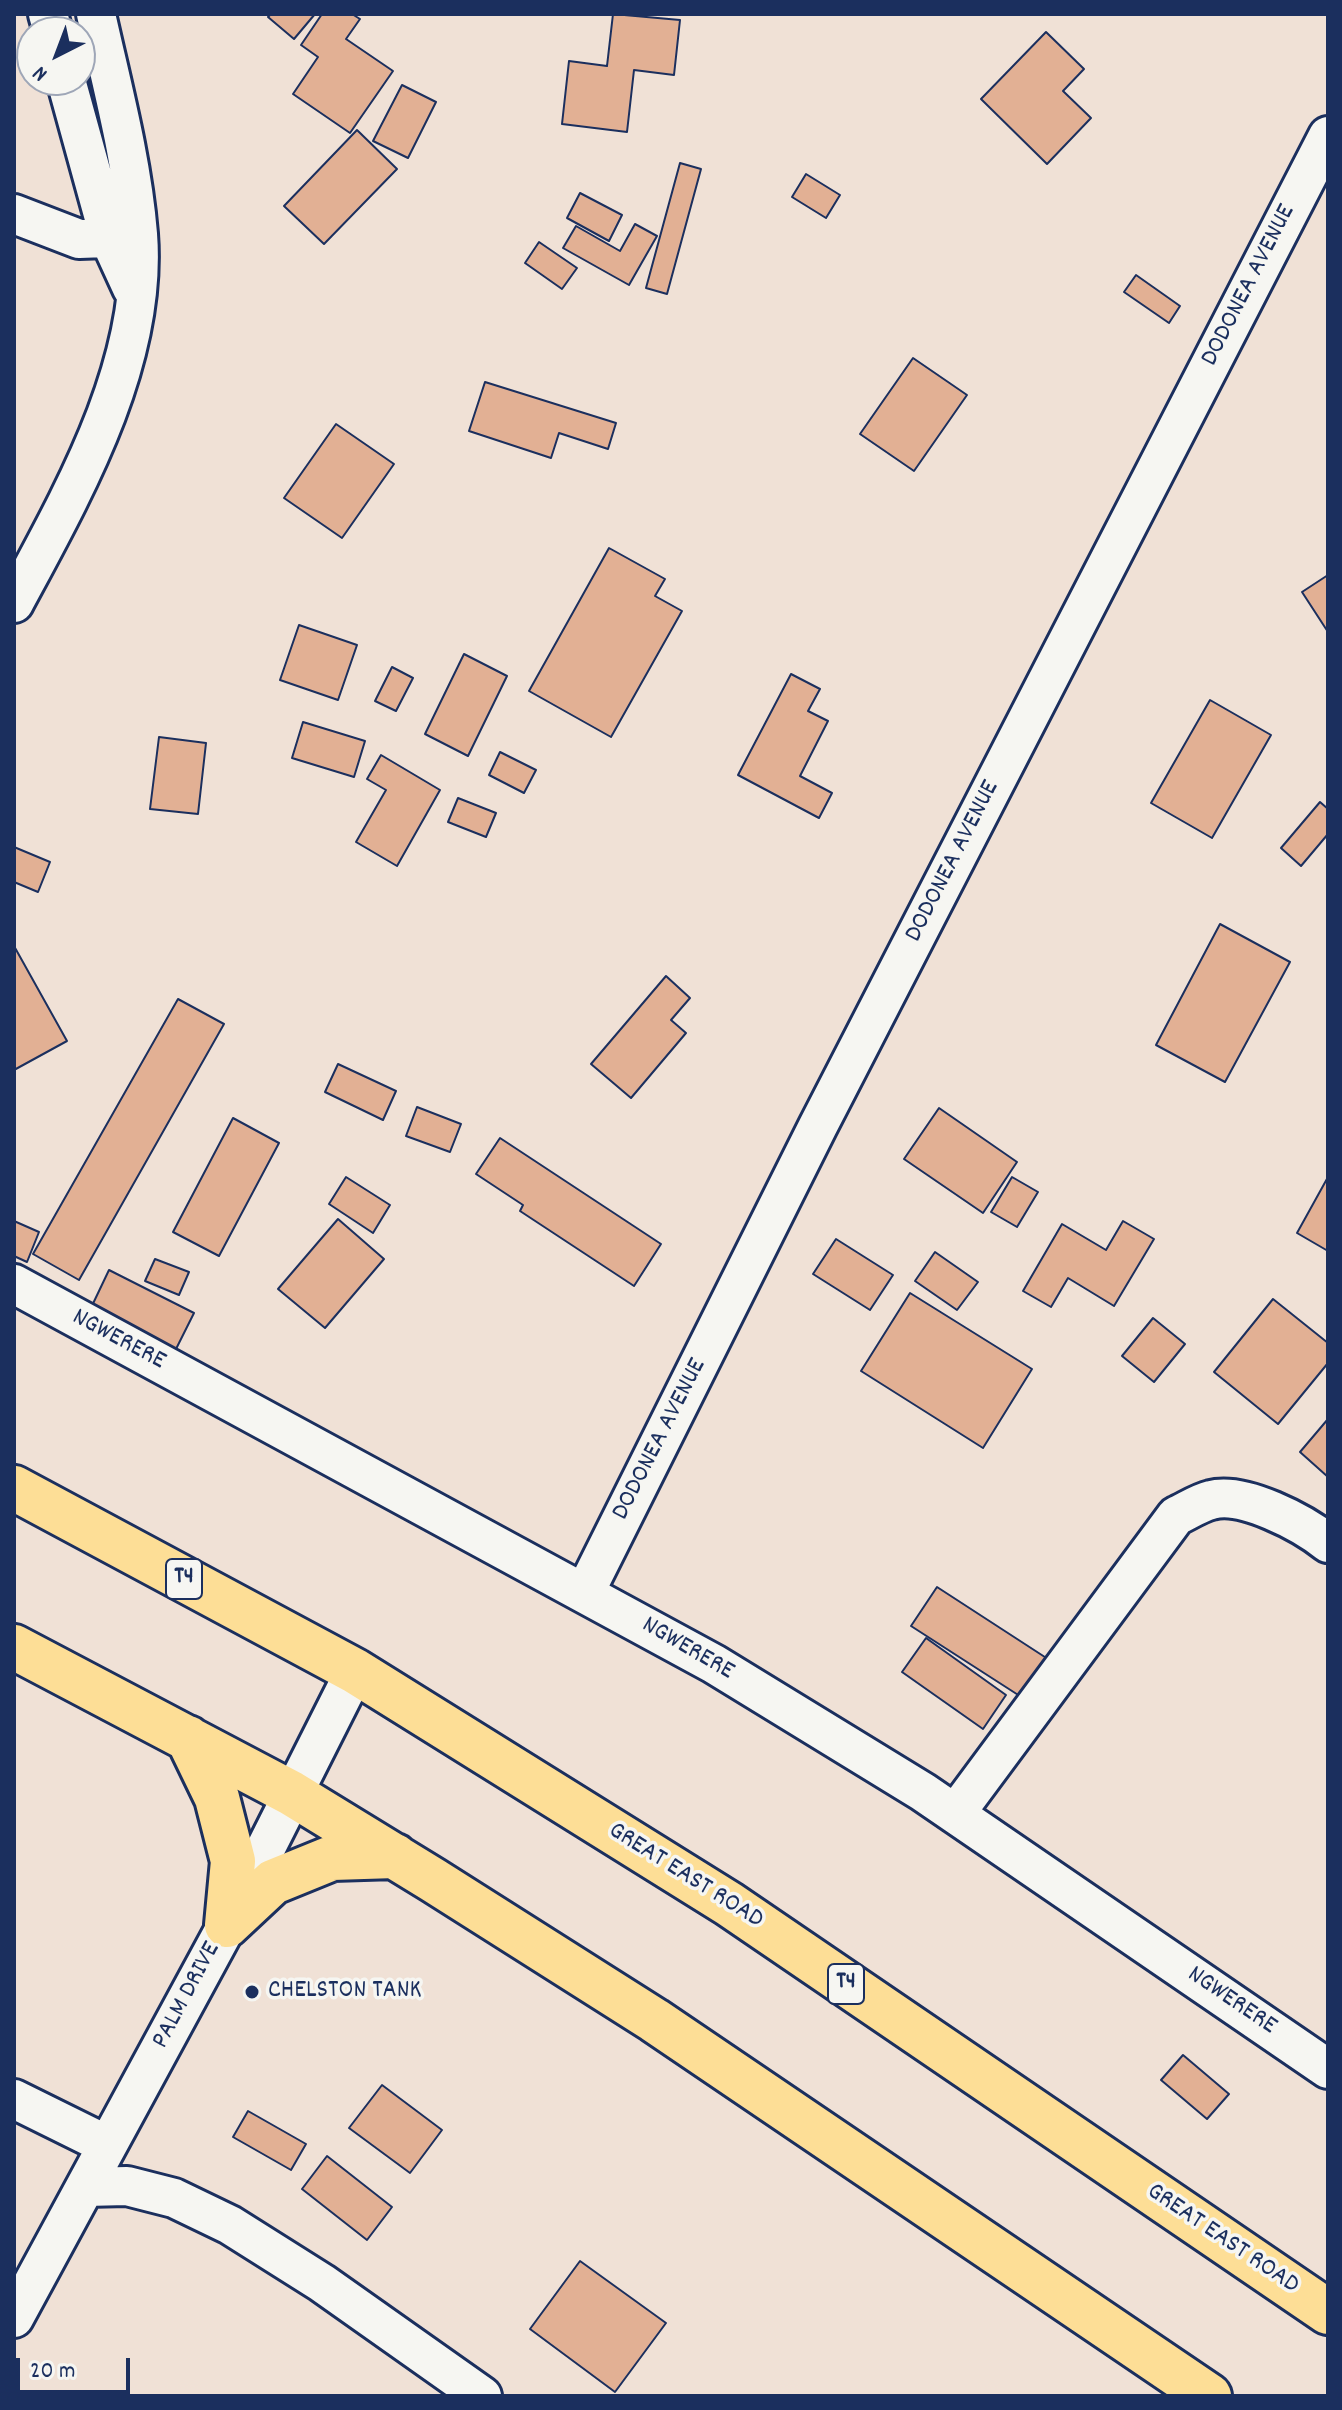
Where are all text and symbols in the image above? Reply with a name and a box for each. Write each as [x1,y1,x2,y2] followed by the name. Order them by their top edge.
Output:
[16,16,96,96] north arrow
[27,58,55,88] text: N
[1196,200,1304,372] street label: DODONEA AVENUE
[900,776,1008,948] street label: DODONEA AVENUE
[66,1303,170,1379] street label: NGWERERE
[607,1354,715,1526] street label: DODONEA AVENUE
[166,1559,202,1599] road number: T4
[635,1611,739,1689] street label: NGWERERE
[602,1817,768,1937] street label: GREAT EAST ROAD
[147,1937,229,2055] street label: PALM DRIVE
[1180,1961,1282,2043] street label: NGWERERE
[828,1964,864,2004] road number: T4
[268,1976,422,2008] place label: CHELSTON TANK
[243,1983,261,2001] marker: CHELSTON TANK
[1140,2178,1304,2302] street label: GREAT EAST ROAD
[20,2342,134,2392] scale bar
[30,2355,76,2389] text: 20 m

